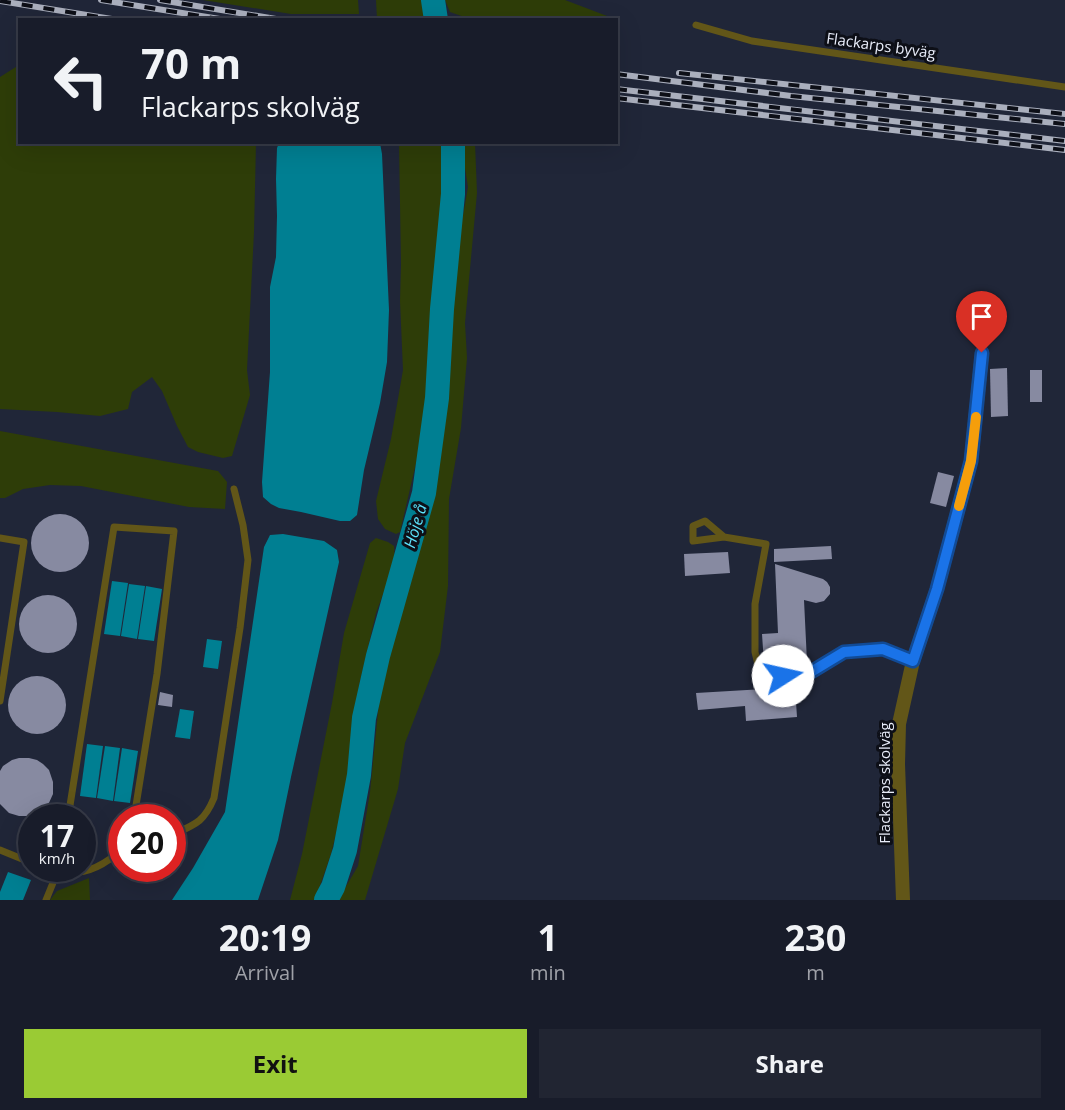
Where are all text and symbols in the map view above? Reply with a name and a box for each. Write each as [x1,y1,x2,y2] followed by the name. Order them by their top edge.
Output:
[825,27,937,63] street label: Flackarps byväg
[141,34,241,91] text: 70 m
[42,42,120,120] icon: left
[141,88,360,125] text: Flackarps skolväg
[956,291,1007,353] pin
[965,300,998,333] icon: arrive
[398,501,432,551] water label: Höje å
[751,644,815,708] position arrow
[874,722,894,844] street label: Flackarps skolväg
[108,804,186,882] speed limit sign: 20
[40,815,74,856] text: 17
[39,848,75,868] text: km/h
[219,913,311,962] text: 20:19
[538,913,558,962] text: 1
[785,913,846,962] text: 230
[235,959,295,986] text: Arrival
[530,959,566,986] text: min
[806,959,825,986] text: m
[24,1029,527,1098] button: Exit
[539,1029,1041,1098] button: Share

